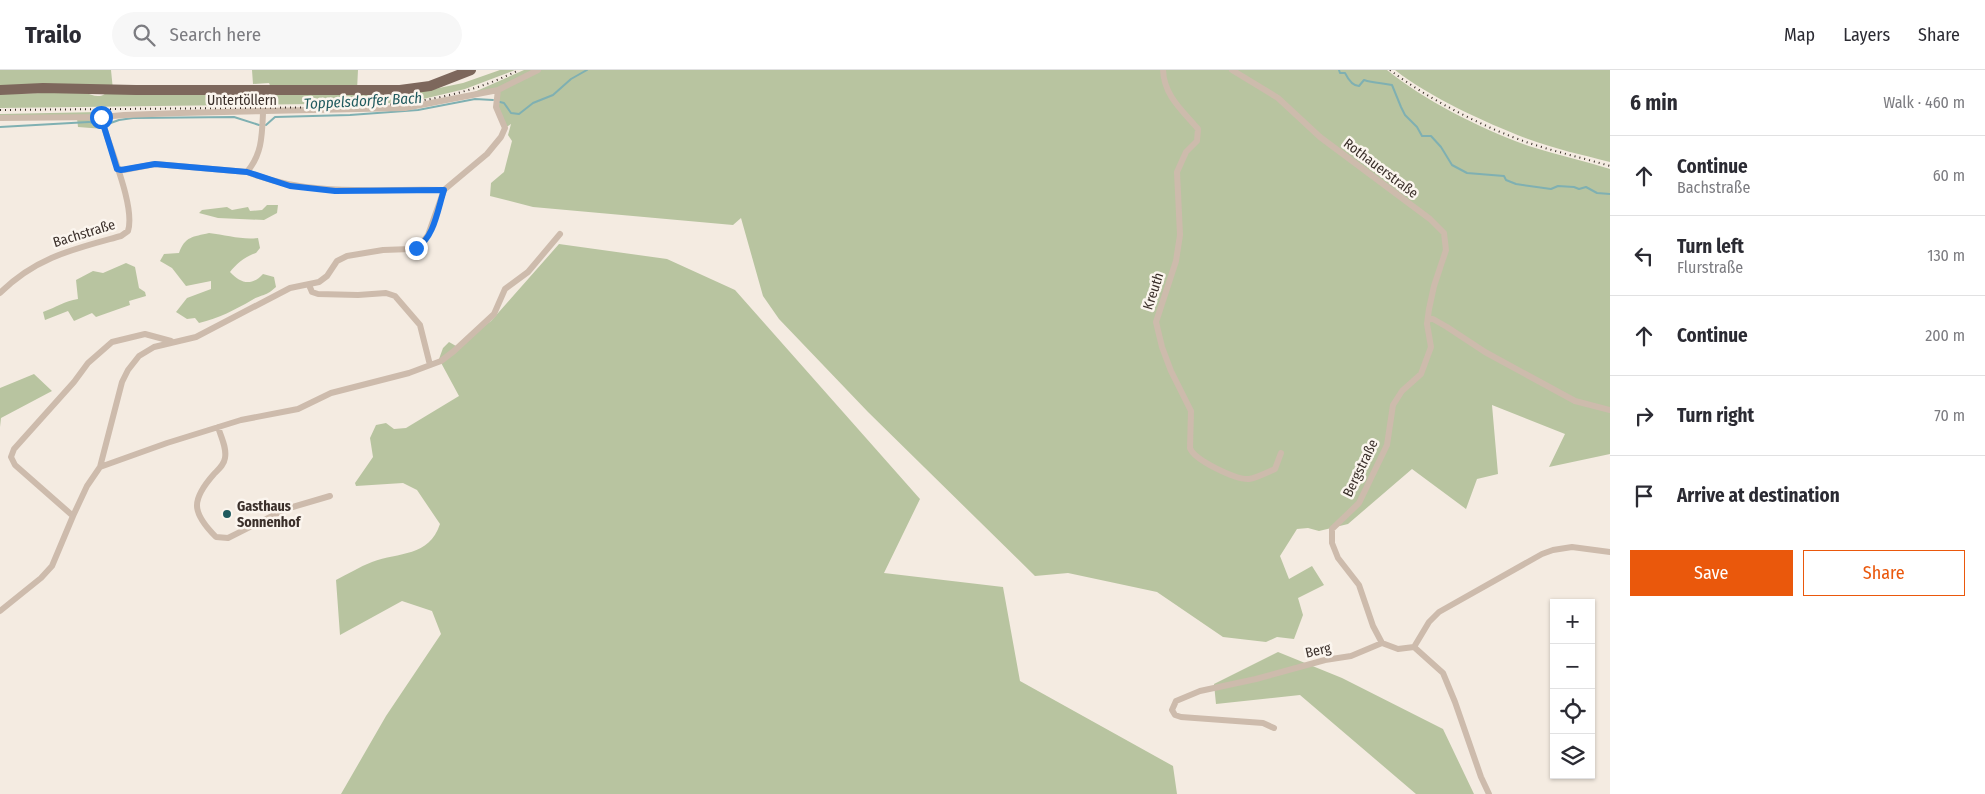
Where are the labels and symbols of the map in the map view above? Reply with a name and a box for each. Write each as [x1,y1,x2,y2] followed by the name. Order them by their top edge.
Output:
[303,89,423,113] water label: Toppelsdorfer Bach
[207,92,277,109] street label: Untertöllern
[90,106,113,129] route start
[1340,135,1421,202] street label: Rothauerstraße
[51,216,117,251] street label: Bachstraße
[405,237,428,260] route end
[1140,270,1167,312] street label: Kreuth
[1339,437,1382,500] street label: Bergstraße
[237,498,302,531] place label: Gasthaus Sonnenhof
[221,508,233,520] marker: Gasthaus Sonnenhof
[1304,639,1333,662] street label: Berg

